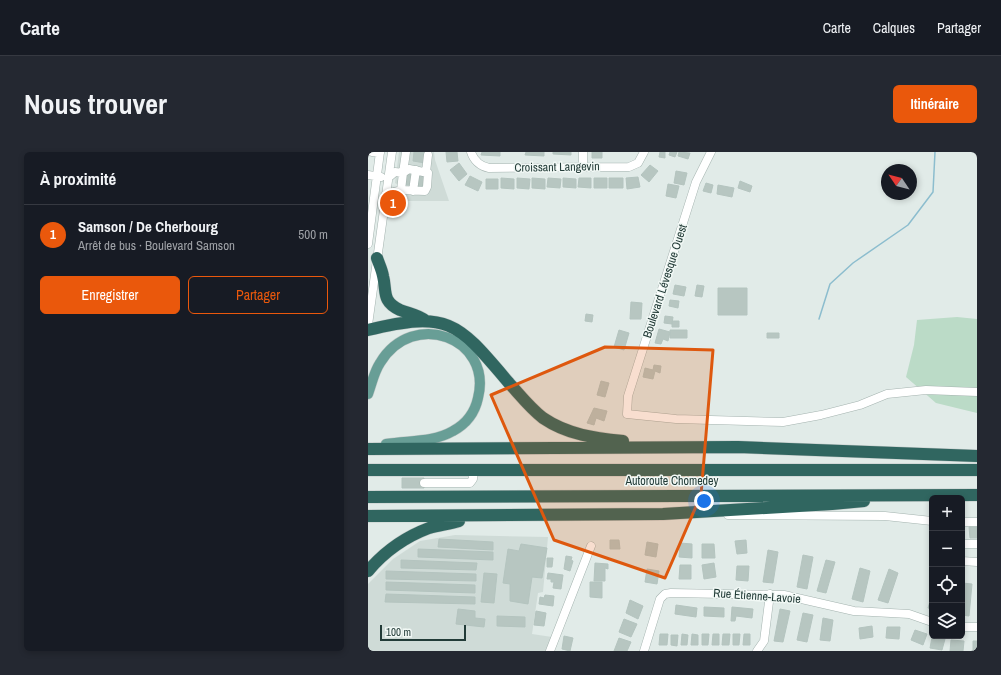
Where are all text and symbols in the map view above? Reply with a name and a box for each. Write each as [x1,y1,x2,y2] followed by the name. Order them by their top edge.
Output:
[20,15,60,41] text: Carte
[823,19,851,37] text: Carte
[873,19,915,37] text: Calques
[937,19,981,37] text: Partager
[24,85,167,123] text: Nous trouver
[893,85,977,123] button: Itinéraire
[514,158,600,176] street label: Croissant Langevin
[881,164,917,200] north arrow
[40,167,116,190] text: À proximité
[380,188,406,218] pin: 1
[78,216,218,237] text: Samson / De Cherbourg
[639,222,691,340] street label: Boulevard Lévesque Ouest
[50,226,56,243] text: 1
[298,226,328,243] text: 500 m
[78,237,235,254] text: Arrêt de bus · Boulevard Samson
[40,276,180,314] button: Enregistrer
[188,276,328,314] button: Partager
[625,473,719,489] street label: Autoroute Chomedey
[694,491,714,511] your location
[929,495,965,639] map controls
[929,495,965,531] button: +
[929,531,965,567] button: −
[929,567,965,603] button: locate
[713,585,801,607] street label: Rue Étienne-Lavoie
[929,603,965,639] button: layers
[380,623,466,642] scale bar
[386,625,411,639] text: 100 m

